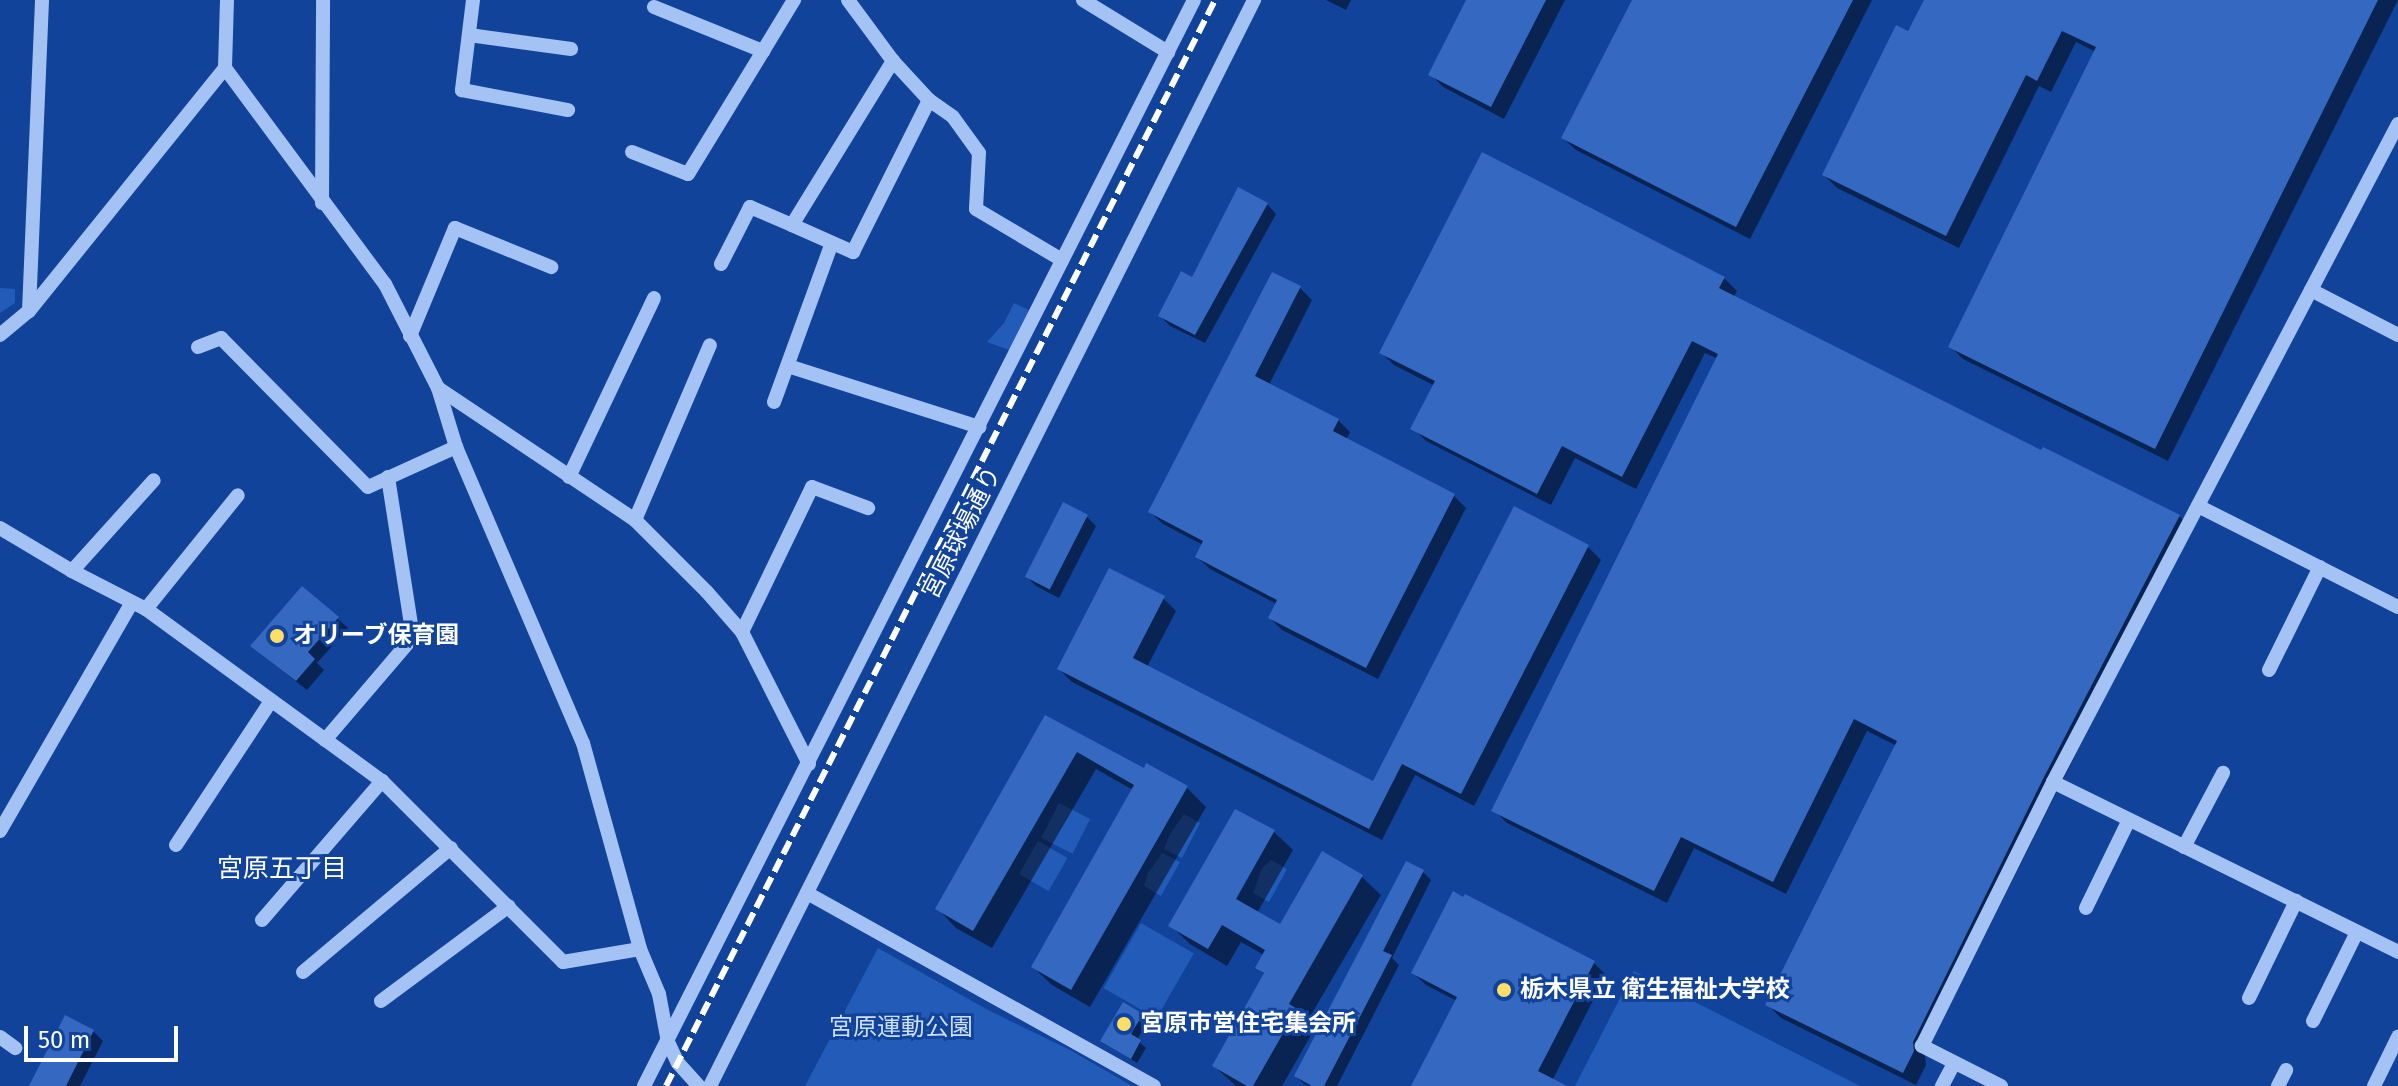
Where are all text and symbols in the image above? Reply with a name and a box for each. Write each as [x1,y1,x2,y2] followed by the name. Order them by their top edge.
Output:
[916,462,1008,604] street label: 宮原球場通り
[293,622,461,650] place label: オリーブ保育園
[268,627,286,645] marker: オリーブ保育園
[217,853,347,885] district label: 宮原五丁目
[1520,976,1790,1004] place label: 栃木県立 衛生福祉大学校
[1495,981,1513,999] marker: 栃木県立 衛生福祉大学校
[28,1010,182,1060] scale bar
[1140,1010,1356,1038] place label: 宮原市営住宅集会所
[829,1014,973,1042] park label: 宮原運動公園
[1115,1015,1133,1033] marker: 宮原市営住宅集会所
[38,1026,90,1054] text: 50 m

